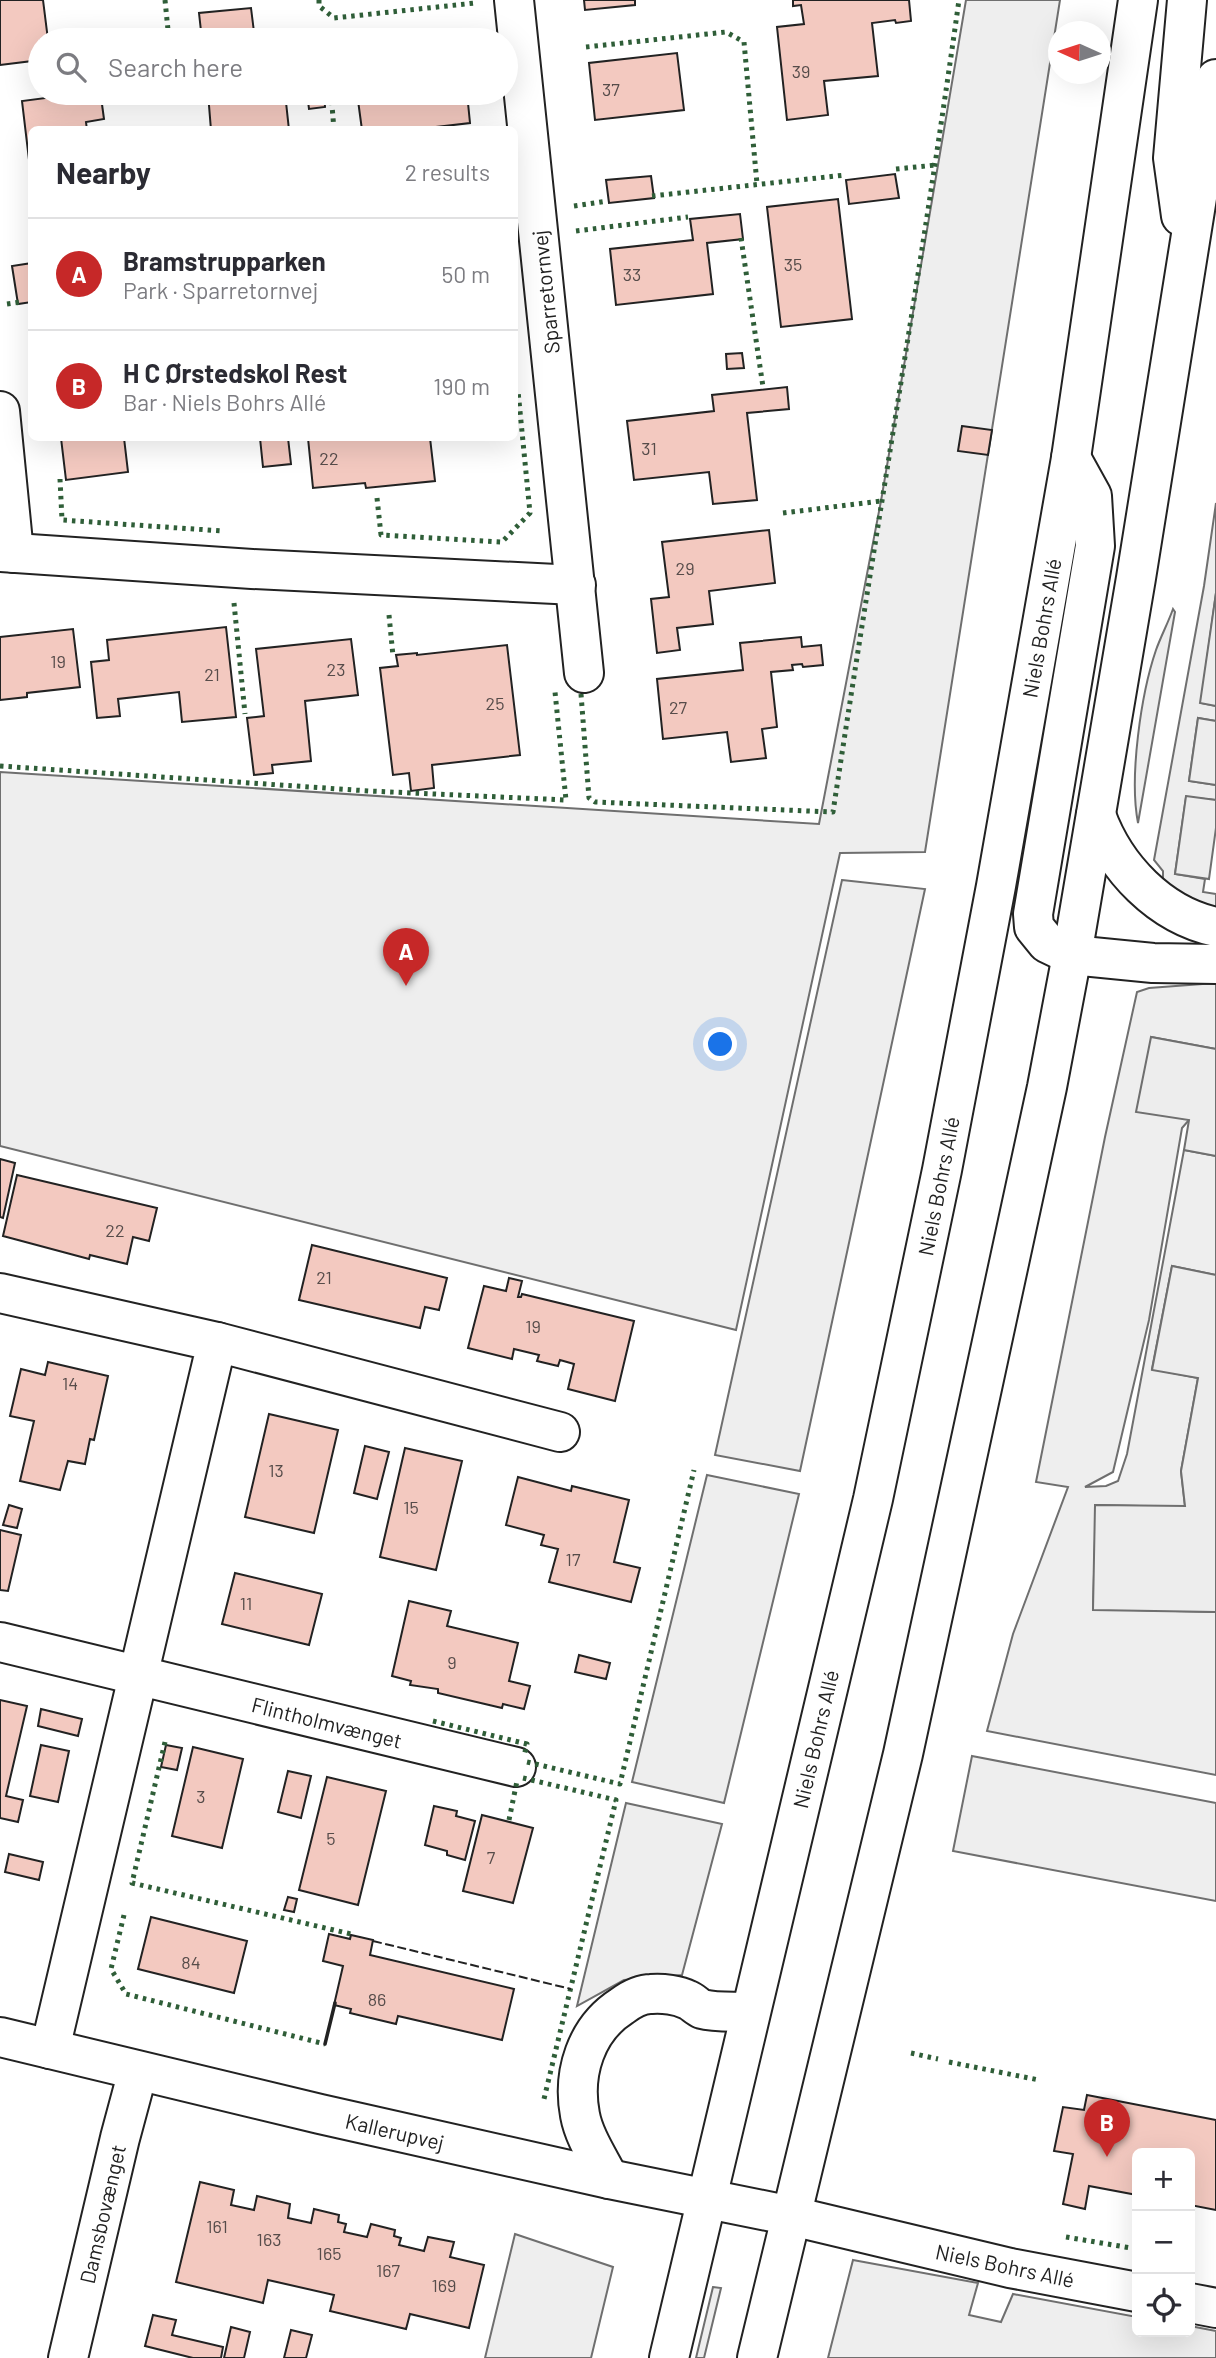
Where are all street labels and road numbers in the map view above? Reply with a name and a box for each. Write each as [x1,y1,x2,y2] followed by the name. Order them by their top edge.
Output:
[526,229,564,355] street label: Sparretornvej
[1016,556,1066,700] street label: Niels Bohrs Allé
[912,1114,964,1258] street label: Niels Bohrs Allé
[787,1667,843,1811] street label: Niels Bohrs Allé
[249,1691,405,1753] street label: Flintholmvænget
[343,2107,447,2155] street label: Kallerupvej
[74,2142,130,2286] street label: Damsbovænget
[933,2238,1077,2292] street label: Niels Bohrs Allé

